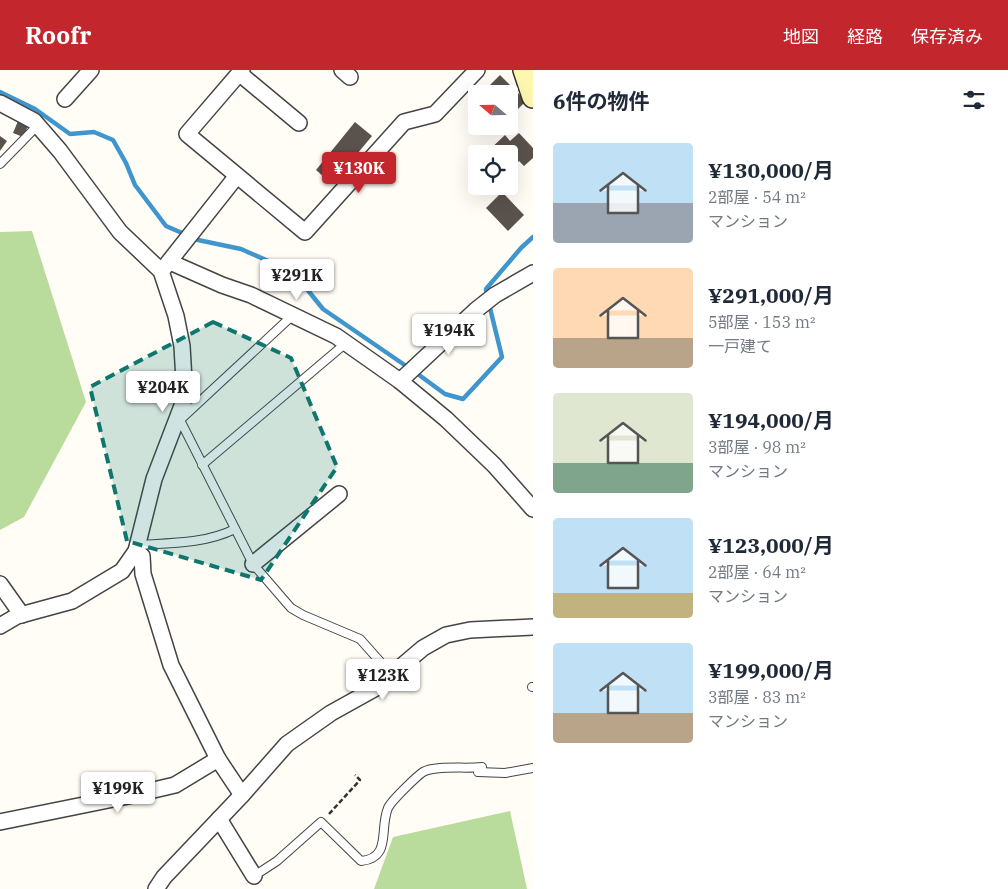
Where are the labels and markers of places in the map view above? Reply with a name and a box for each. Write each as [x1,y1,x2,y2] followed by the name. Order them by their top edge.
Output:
[324,152,394,194] pin: ¥130K
[262,258,332,301] pin: ¥291K
[414,314,484,356] pin: ¥194K
[128,370,198,413] pin: ¥204K
[348,658,418,701] pin: ¥123K
[83,772,153,814] pin: ¥199K

